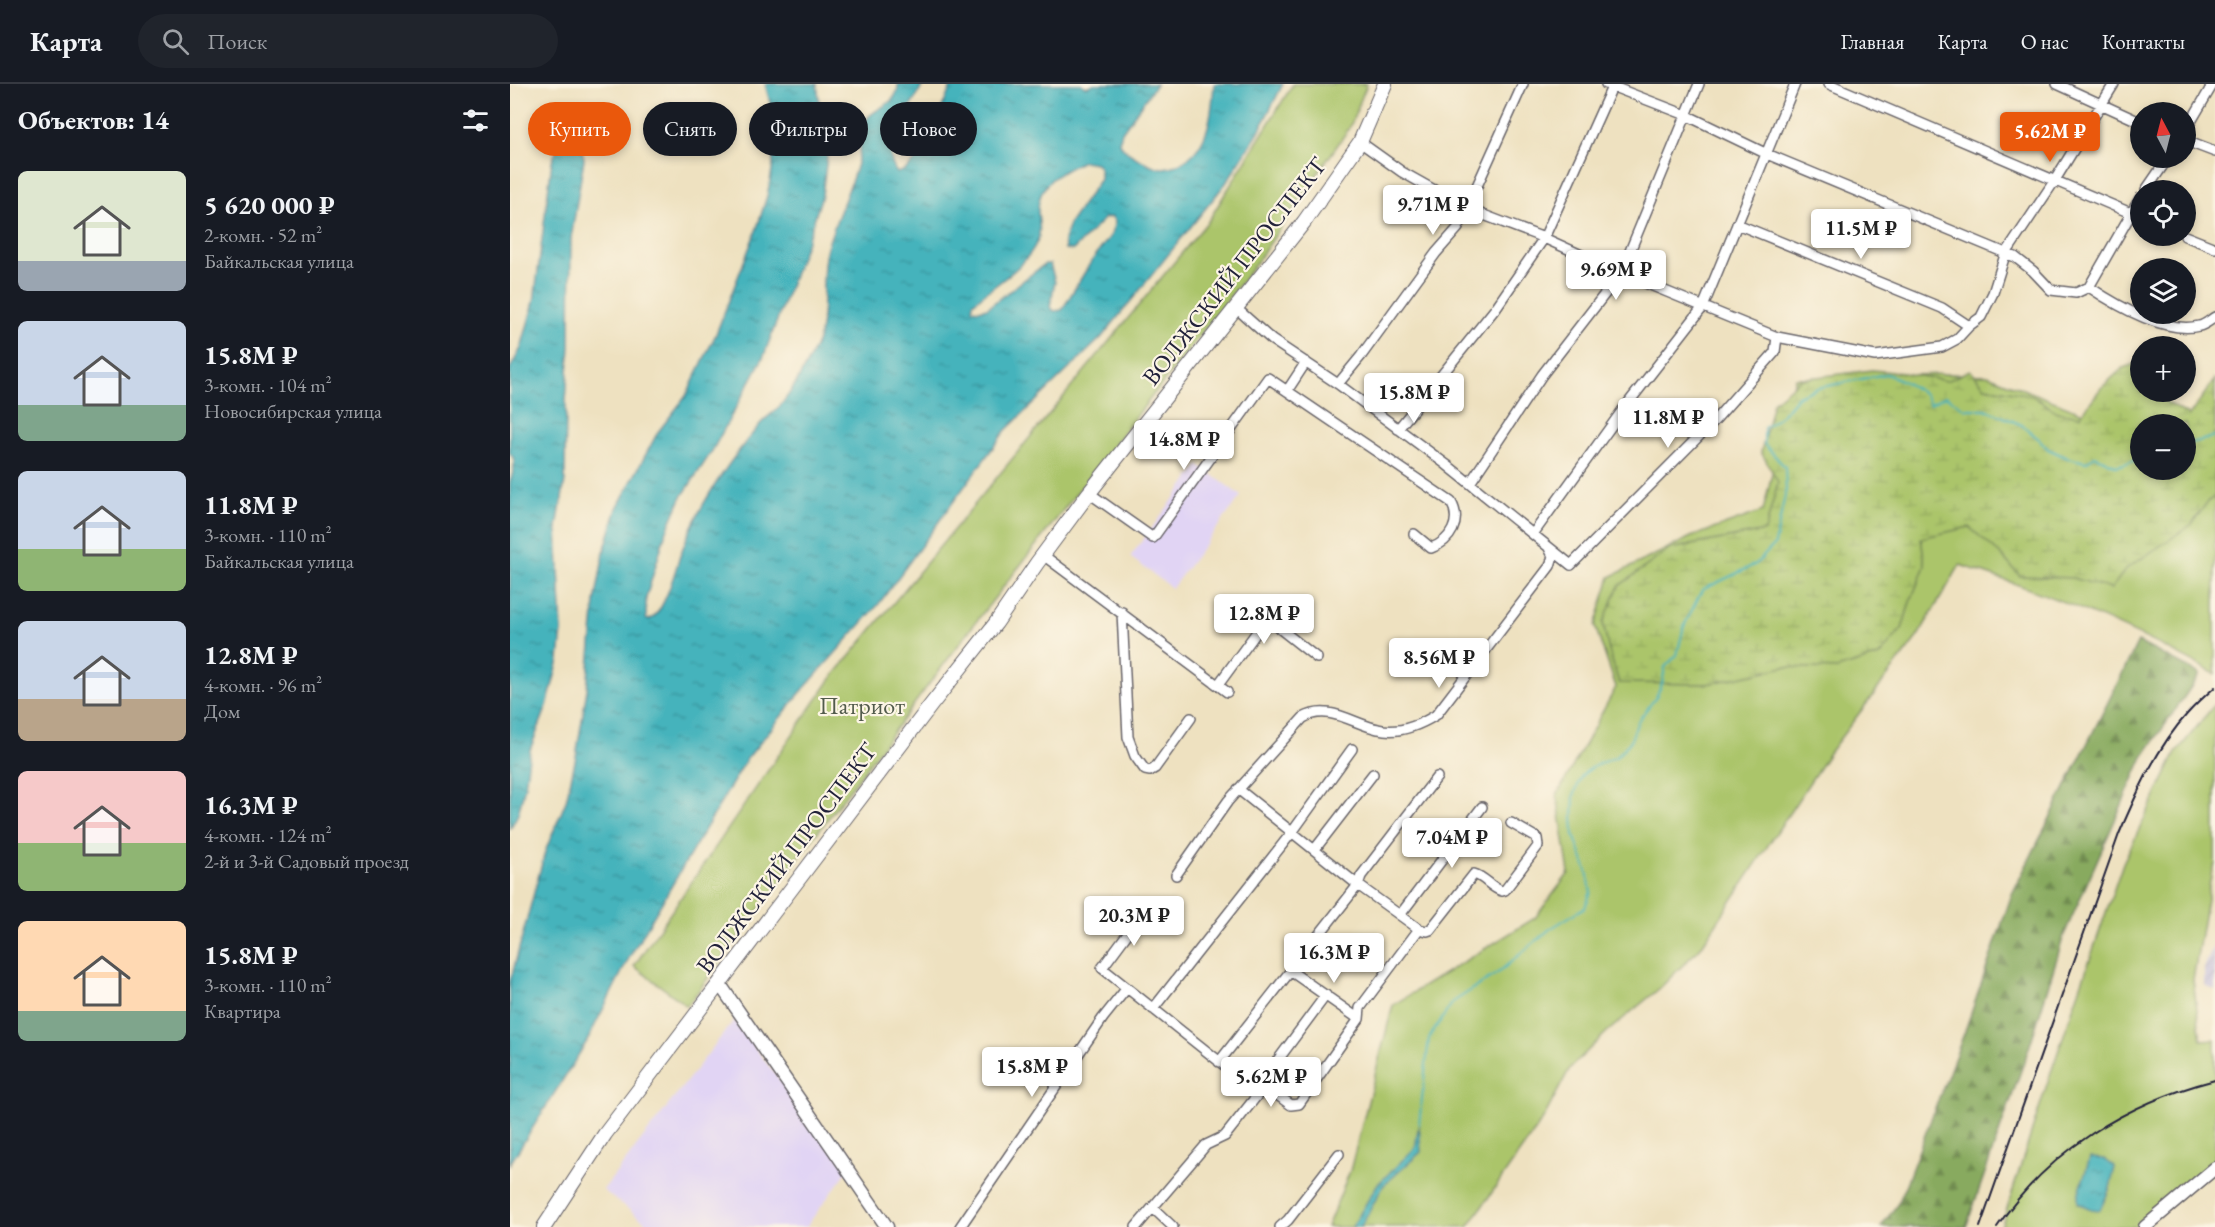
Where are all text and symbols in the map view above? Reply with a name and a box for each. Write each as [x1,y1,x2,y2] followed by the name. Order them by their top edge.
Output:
[138,14,558,68] search box
[30,23,102,59] text: Карта
[159,25,192,58] icon: search
[207,27,267,56] text: Поиск
[1840,28,1904,55] text: Главная
[1937,28,1988,55] text: Карта
[2021,28,2069,55] text: О нас
[2102,28,2185,55] text: Контакты
[528,102,631,156] chip: Купить
[643,102,737,156] chip: Снять
[749,102,868,156] chip: Фильтры
[880,102,977,156] chip: Новое
[2130,102,2196,168] north arrow
[2130,102,2196,480] map controls
[18,103,169,137] text: Объектов: 14
[459,104,492,137] icon: filters
[1995,112,2105,163] pin: 5.62M ₽
[2014,118,2086,144] text: 5.62M ₽
[1135,150,1333,391] street label: ВОЛЖСКИЙ ПРОСПЕКТ
[2130,180,2196,246] button: locate
[1378,185,1488,236] pin: 9.71M ₽
[204,188,335,222] text: 5 620 000 ₽
[1397,191,1469,217] text: 9.71M ₽
[66,195,138,267] icon: home
[1806,209,1916,260] pin: 11.5M ₽
[1825,215,1897,241] text: 11.5M ₽
[204,222,322,248] text: 2-комн. · 52 m²
[204,248,354,274] text: Байкальская улица
[1561,250,1671,301] pin: 9.69M ₽
[1580,256,1652,282] text: 9.69M ₽
[2130,258,2196,324] button: layers
[2130,336,2196,402] button: +
[204,338,298,372] text: 15.8M ₽
[66,345,138,417] icon: home
[204,372,332,398] text: 3-комн. · 104 m²
[1359,373,1469,424] pin: 15.8M ₽
[1378,379,1450,405] text: 15.8M ₽
[204,398,382,424] text: Новосибирская улица
[1613,398,1723,449] pin: 11.8M ₽
[1632,404,1704,430] text: 11.8M ₽
[2130,414,2196,480] button: −
[1129,420,1239,471] pin: 14.8M ₽
[1148,426,1220,452] text: 14.8M ₽
[204,488,298,522] text: 11.8M ₽
[66,495,138,567] icon: home
[204,522,332,548] text: 3-комн. · 110 m²
[204,548,354,574] text: Байкальская улица
[1209,594,1319,645] pin: 12.8M ₽
[1228,600,1300,626] text: 12.8M ₽
[204,638,298,672] text: 12.8M ₽
[1384,638,1494,689] pin: 8.56M ₽
[1403,644,1475,670] text: 8.56M ₽
[66,645,138,717] icon: home
[204,672,322,698] text: 4-комн. · 96 m²
[819,690,905,721] park label: Патриот
[204,698,240,724] text: Дом
[689,736,884,980] street label: ВОЛЖСКИЙ ПРОСПЕКТ
[204,788,298,822] text: 16.3M ₽
[66,795,138,867] icon: home
[1397,818,1507,869] pin: 7.04M ₽
[204,822,332,848] text: 4-комн. · 124 m²
[1416,824,1488,850] text: 7.04M ₽
[204,848,409,874] text: 2-й и 3-й Садовый проезд
[1079,896,1189,947] pin: 20.3M ₽
[1098,902,1170,928] text: 20.3M ₽
[1279,933,1389,984] pin: 16.3M ₽
[204,938,298,972] text: 15.8M ₽
[1298,939,1370,965] text: 16.3M ₽
[66,945,138,1017] icon: home
[204,972,332,998] text: 3-комн. · 110 m²
[204,998,281,1024] text: Квартира
[977,1047,1087,1098] pin: 15.8M ₽
[996,1053,1068,1079] text: 15.8M ₽
[1216,1057,1326,1108] pin: 5.62M ₽
[1235,1063,1307,1089] text: 5.62M ₽

